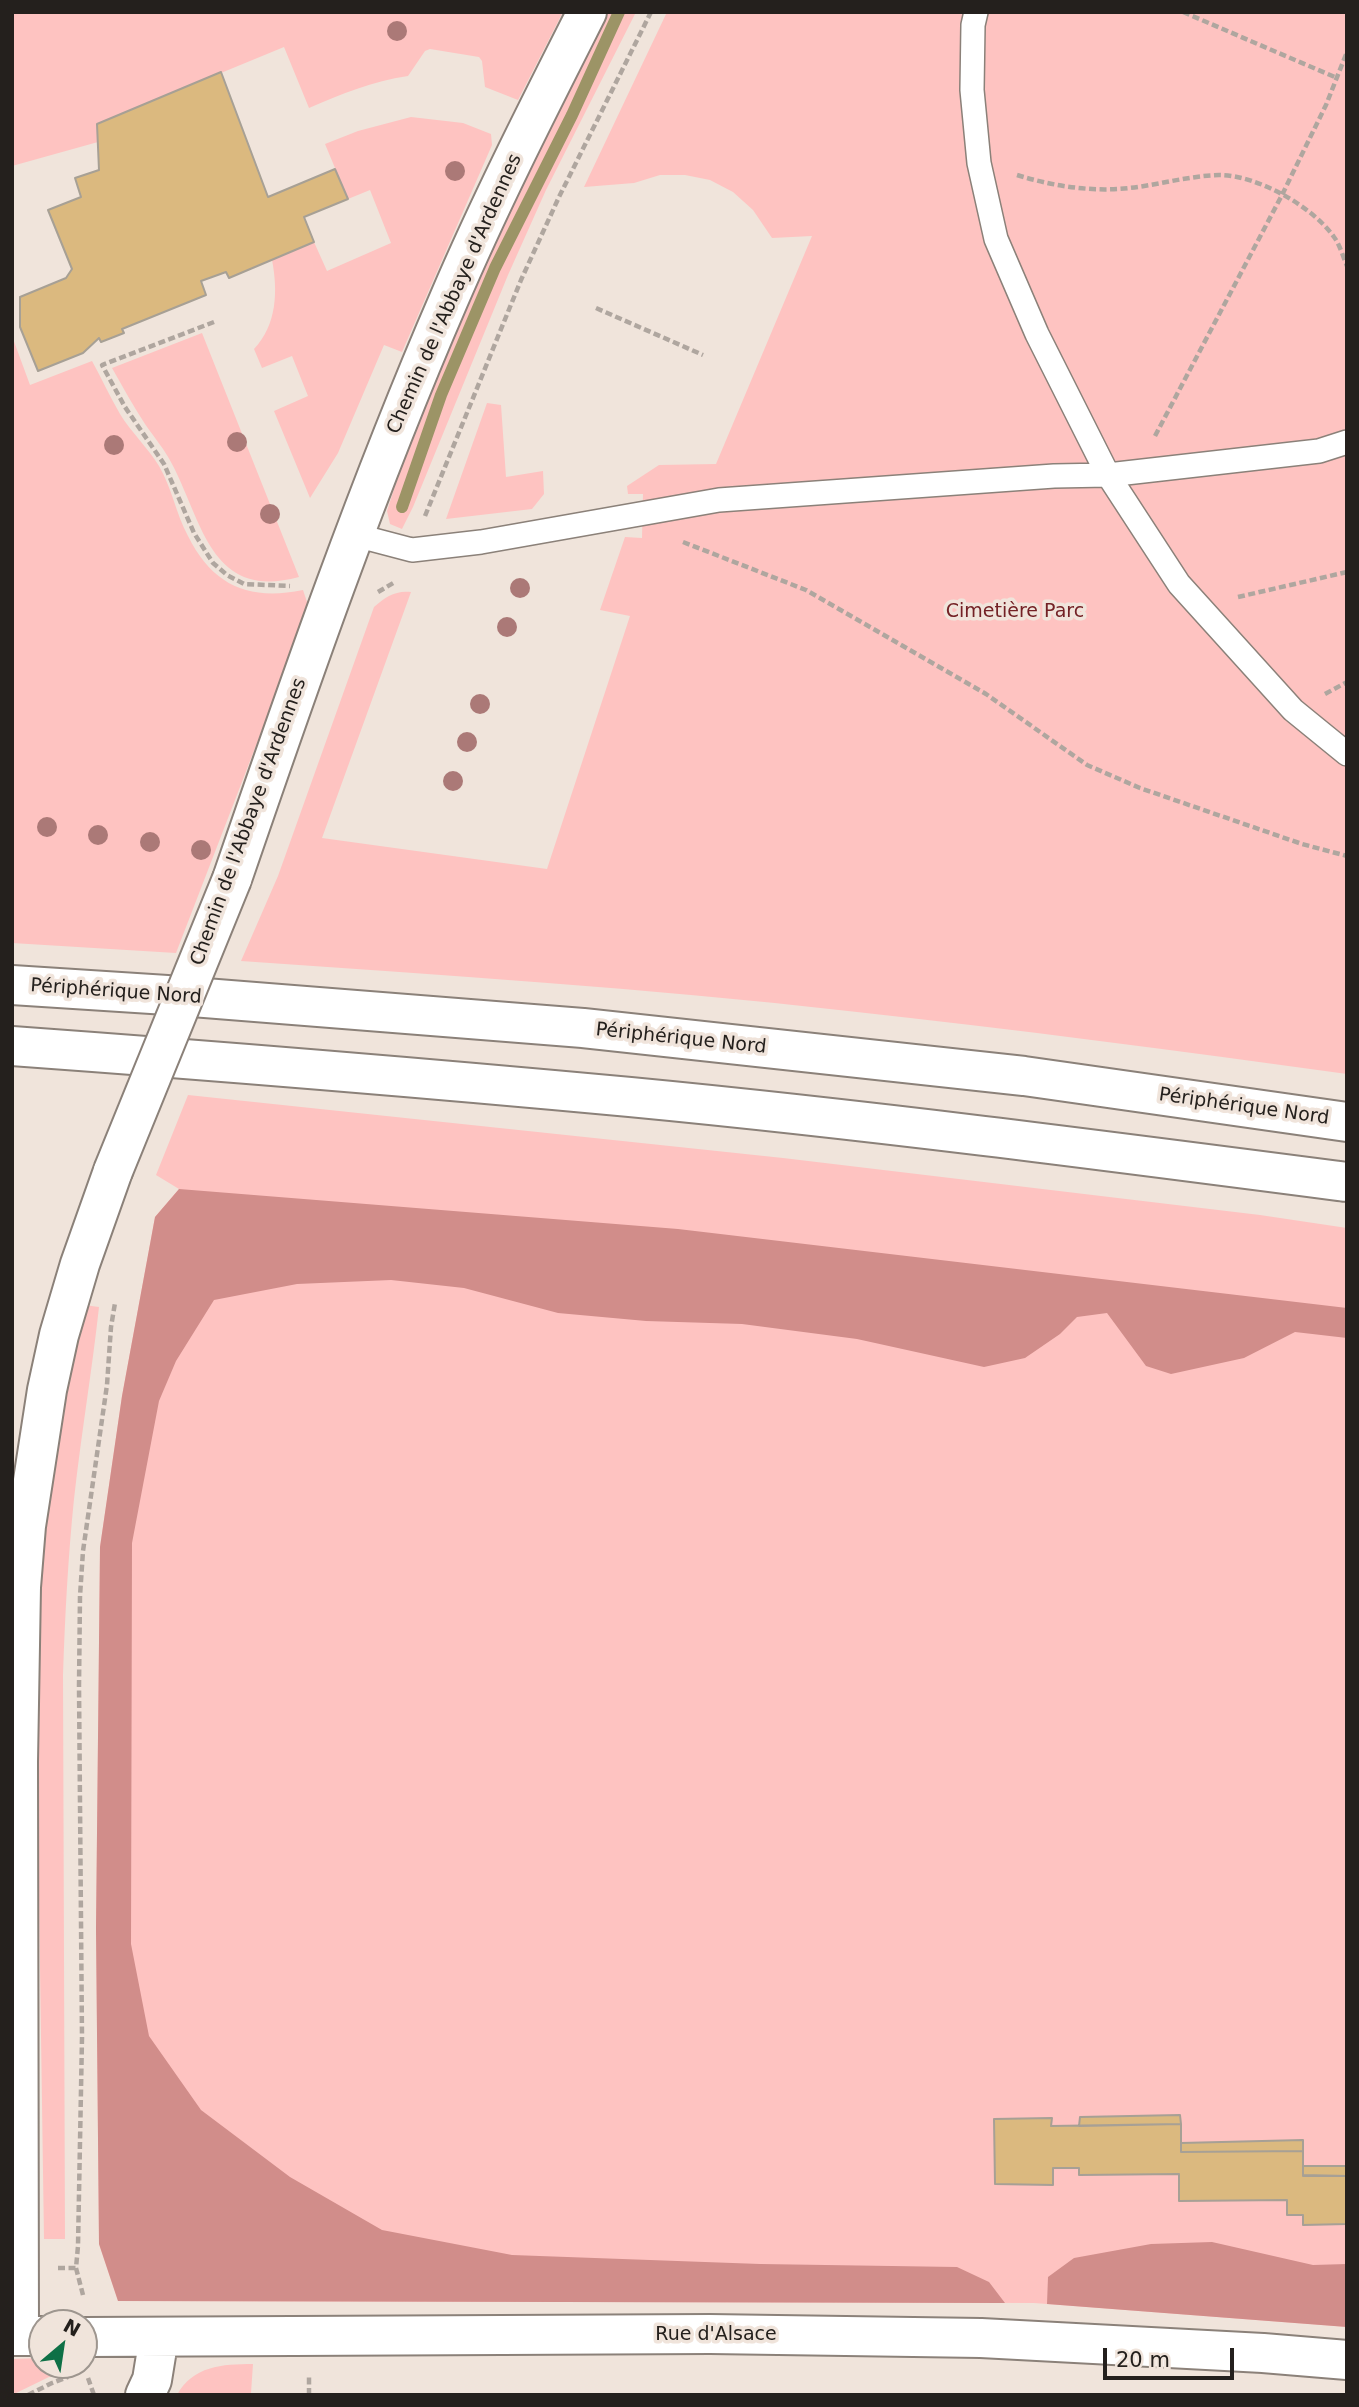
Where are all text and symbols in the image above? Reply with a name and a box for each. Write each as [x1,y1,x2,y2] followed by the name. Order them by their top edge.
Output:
[383,150,527,438] street label: Chemin de l'Abbaye d'Ardennes
[946,601,1084,623] park label: Cimetière Parc
[186,675,312,969] street label: Chemin de l'Abbaye d'Ardennes
[30,975,202,1009] street label: Périphérique Nord
[594,1019,768,1059] street label: Périphérique Nord
[1157,1084,1331,1130] street label: Périphérique Nord
[28,2309,98,2379] north arrow
[60,2314,85,2341] text: N
[655,2324,777,2346] street label: Rue d'Alsace
[1107,2334,1238,2378] scale bar
[1116,2348,1170,2372] text: 20 m

